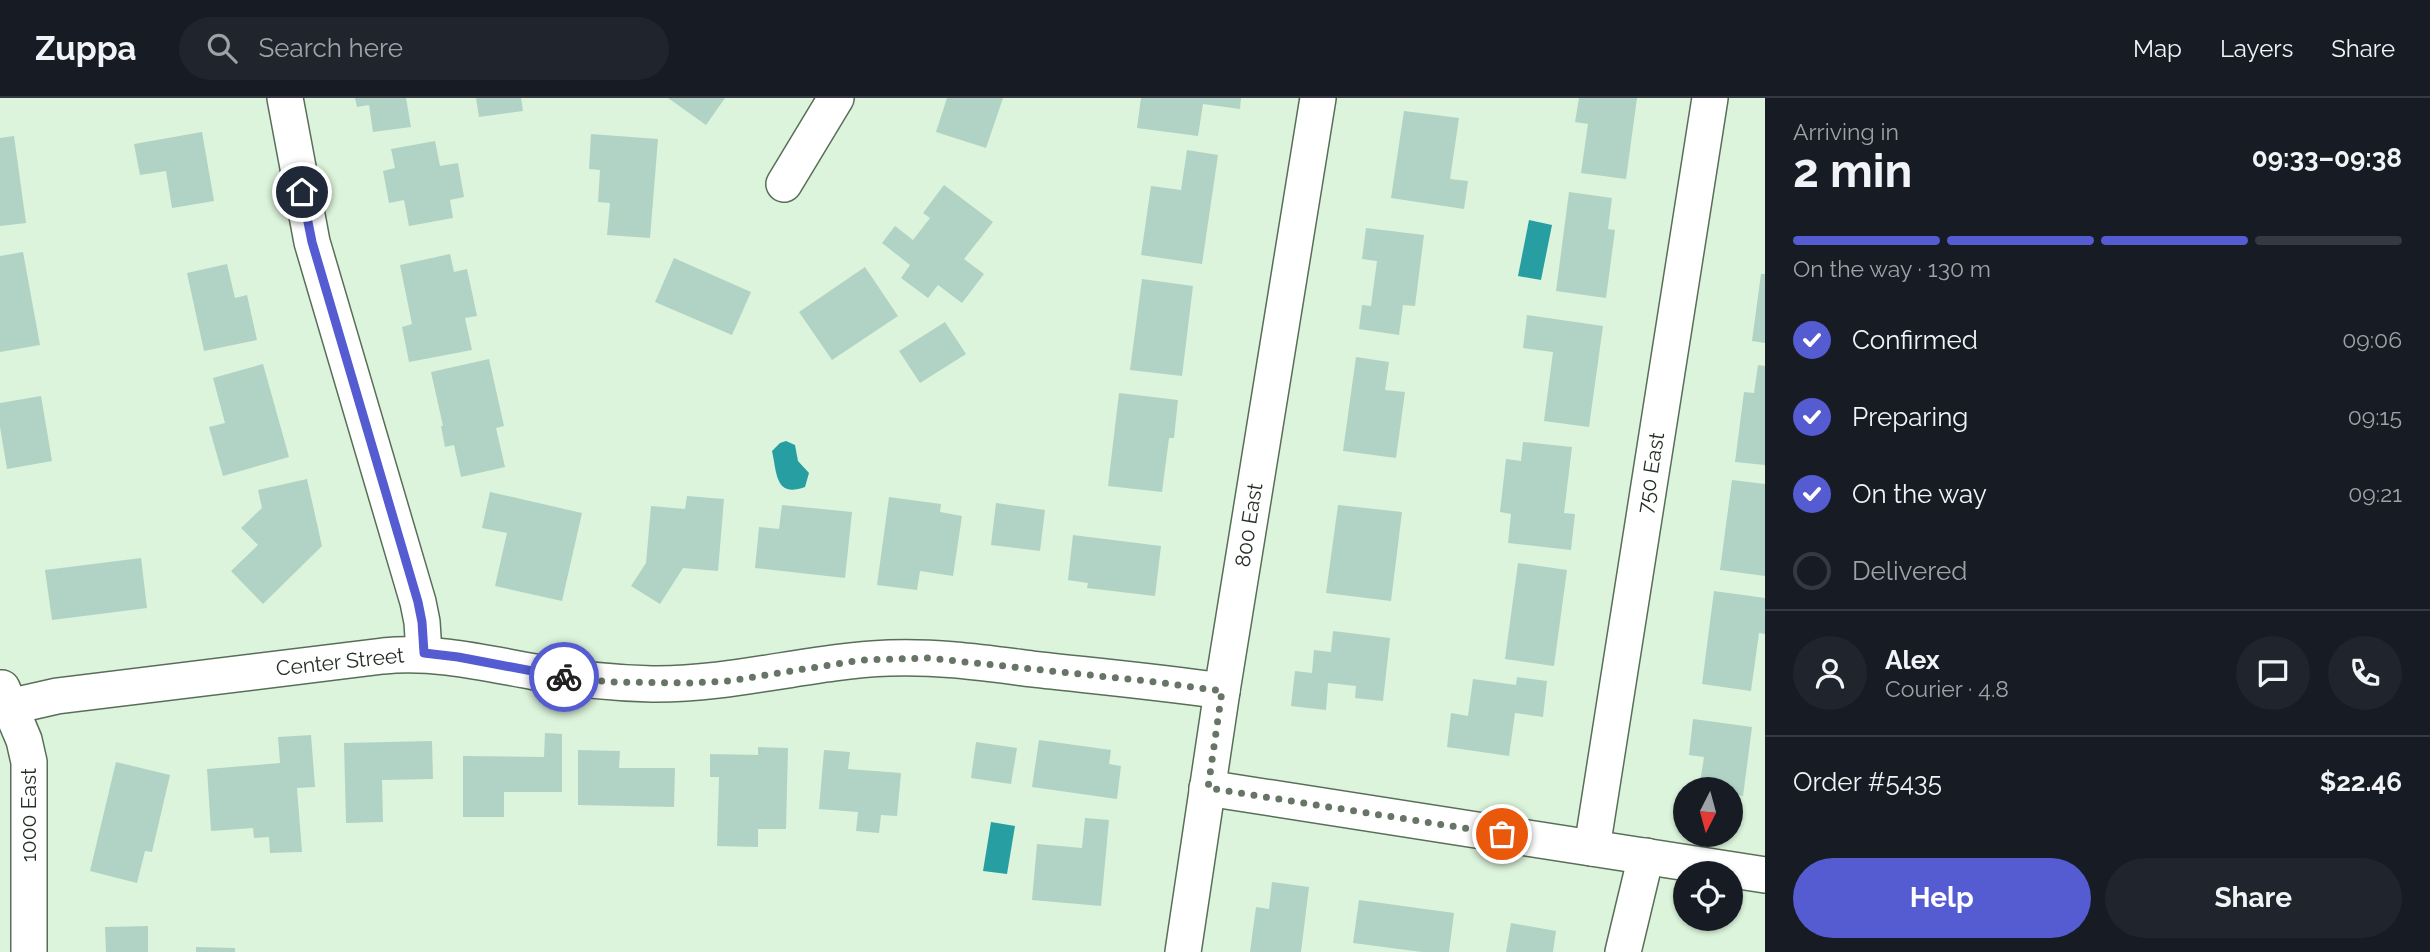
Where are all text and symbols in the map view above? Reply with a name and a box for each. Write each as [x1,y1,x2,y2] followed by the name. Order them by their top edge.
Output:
[179,17,669,80] search box
[35,29,137,68] text: Zuppa
[203,29,241,67] icon: search
[259,33,403,63] text: Search here
[2133,34,2182,63] text: Map
[2220,34,2293,63] text: Layers
[2331,34,2395,63] text: Share
[1793,118,1899,145] text: Arriving in
[2252,143,2402,173] text: 09:33–09:38
[1793,144,1912,198] text: 2 min
[272,162,332,222] pin
[283,173,321,211] icon: home
[1793,255,1991,282] text: On the way · 130 m
[1793,321,1831,359] icon: check
[1852,325,1978,355] text: Confirmed
[2342,326,2402,353] text: 09:06
[1793,398,1831,436] icon: check
[1852,402,1968,432] text: Preparing
[2348,403,2402,430] text: 09:15
[1632,431,1669,515] street label: 750 East
[1793,475,1831,513] icon: check
[1852,479,1987,509] text: On the way
[2348,480,2402,507] text: 09:21
[1230,481,1267,569] street label: 800 East
[1852,556,1967,586] text: Delivered
[1793,636,1867,710] button: person
[2236,636,2310,710] button: chat
[2328,636,2402,710] button: phone
[275,642,405,681] street label: Center Street
[529,642,599,712] courier
[1885,645,1940,675] text: Alex
[545,658,583,696] icon: bike
[1885,675,2009,702] text: Courier · 4.8
[1793,767,1942,797] text: Order #5435
[2320,767,2402,797] text: $22.46
[16,768,41,862] street label: 1000 East
[1673,777,1743,847] north arrow
[1673,777,1743,931] map controls
[1472,804,1532,864] pin
[1483,815,1521,853] icon: bag
[1793,858,2091,938] button: Help
[2105,858,2402,938] button: Share
[1673,861,1743,931] button: locate

